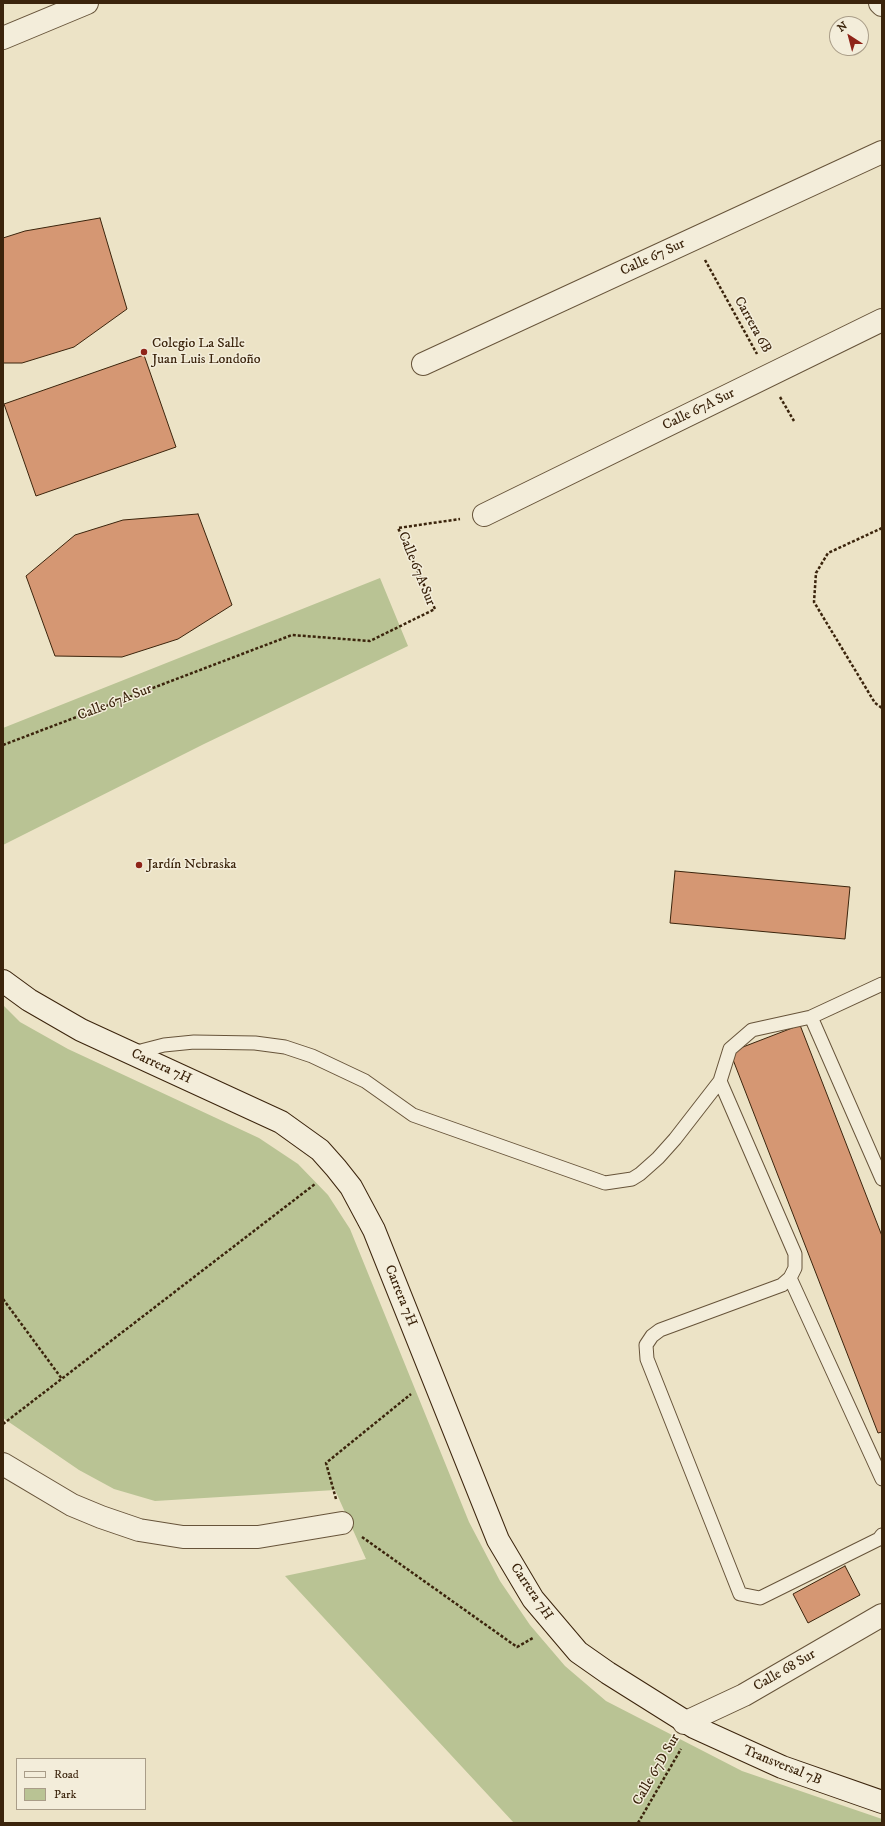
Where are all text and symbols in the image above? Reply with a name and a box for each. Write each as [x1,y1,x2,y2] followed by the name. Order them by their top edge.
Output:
[829,16,869,56] north arrow
[835,19,850,35] text: N
[618,236,688,280] street label: Calle 67 Sur
[730,294,774,356] street label: Carrera 6B
[152,336,261,368] place label: Colegio La Salle Juan Luis Londoño
[139,347,149,357] marker: Colegio La Salle Juan Luis Londoño
[660,385,738,435] street label: Calle 67A Sur
[394,530,438,608] street label: Calle 67A Sur
[75,681,155,725] street label: Calle 67A Sur
[147,857,237,873] place label: Jardín Nebraska
[134,860,144,870] marker: Jardín Nebraska
[128,1046,194,1088] street label: Carrera 7H
[380,1263,420,1329] street label: Carrera 7H
[506,1560,556,1624] street label: Carrera 7H
[751,1646,819,1696] street label: Calle 68 Sur
[630,1731,684,1809] street label: Calle 67D Sur
[740,1743,824,1789] street label: Transversal 7B
[16,1758,146,1810] legend
[54,1767,79,1782] text: Road
[54,1787,76,1802] text: Park

